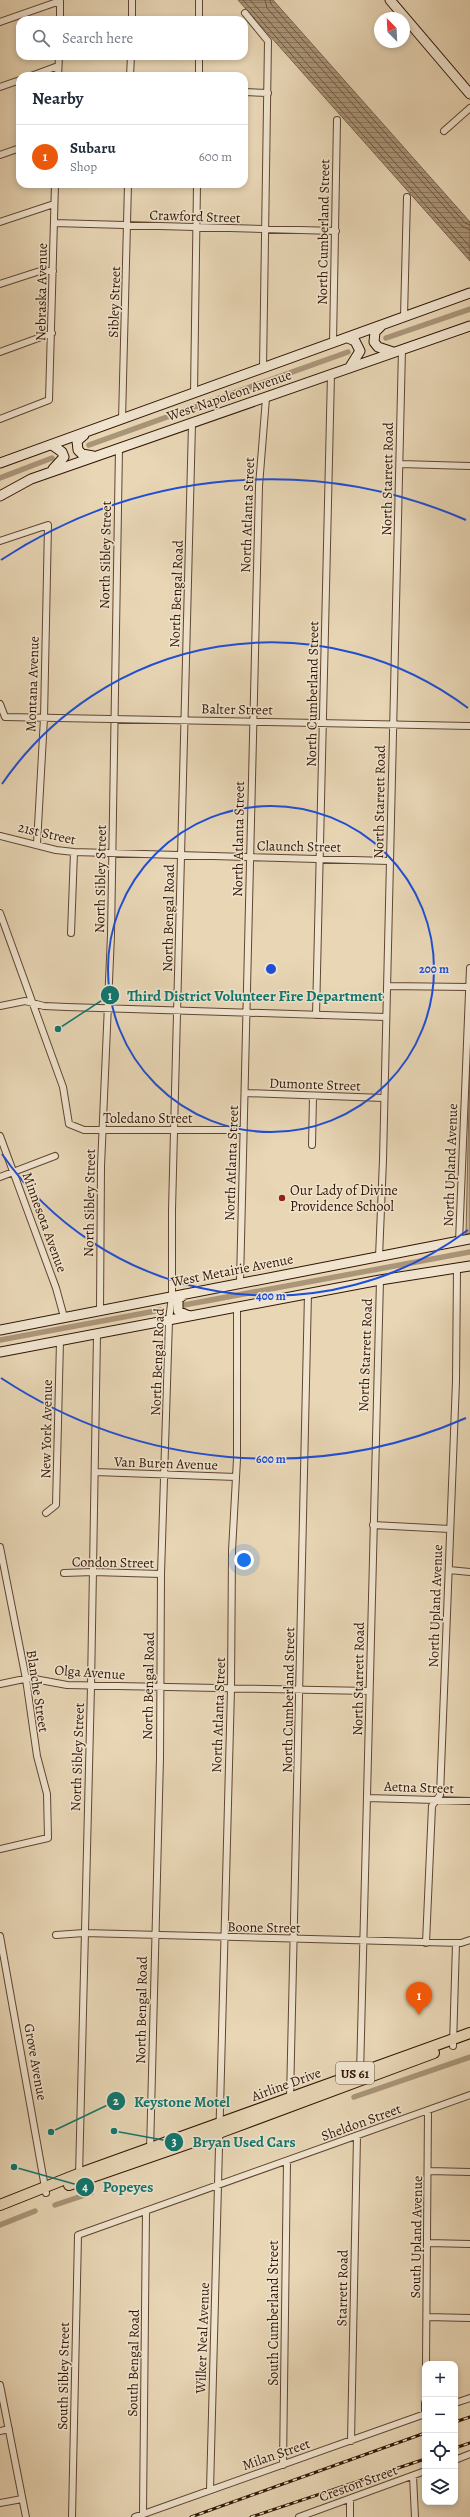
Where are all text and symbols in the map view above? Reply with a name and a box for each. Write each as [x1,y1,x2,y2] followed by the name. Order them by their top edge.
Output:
[374,12,410,48] north arrow
[16,16,248,60] search box
[30,27,52,49] icon: search
[62,28,133,48] text: Search here
[32,87,83,110] text: Nearby
[70,138,116,158] text: Subaru
[43,148,47,165] text: 1
[199,148,232,165] text: 600 m
[70,158,97,175] text: Shop
[313,158,334,305] street label: North Cumberland Street
[149,205,241,228] street label: Crawford Street
[31,243,52,341] street label: Nebraska Avenue
[104,266,125,338] street label: Sibley Street
[163,365,294,426] street label: West Napoleon Avenue
[377,422,398,536] street label: North Starrett Road
[236,456,259,573] street label: North Atlanta Street
[95,500,116,609] street label: North Sibley Street
[165,539,188,648] street label: North Bengal Road
[302,620,323,767] street label: North Cumberland Street
[21,636,44,732] street label: Montana Avenue
[201,699,273,720] street label: Balter Street
[369,745,390,859] street label: North Starrett Road
[228,781,249,897] street label: North Atlanta Street
[16,818,78,849] street label: 21st Street
[90,824,111,933] street label: North Sibley Street
[257,836,342,857] street label: Claunch Street
[158,863,179,972] street label: North Bengal Road
[419,961,449,977] text: 200 m
[264,962,278,976] centre of rings
[100,982,391,1009] callout: Third District Volunteer Fire Department
[127,986,383,1006] text: Third District Volunteer Fire Department
[108,988,113,1004] text: 1
[269,1073,362,1096] street label: Dumonte Street
[439,1103,462,1227] street label: North Upland Avenue
[220,1104,243,1221] street label: North Atlanta Street
[103,1109,193,1128] street label: Toledano Street
[79,1148,100,1257] street label: North Sibley Street
[18,1169,71,1275] street label: Minnesota Avenue
[290,1181,398,1216] place label: Our Lady of Divine Providence School
[277,1193,287,1203] marker: Our Lady of Divine Providence School
[168,1249,295,1292] street label: West Metairie Avenue
[256,1288,286,1304] text: 400 m
[354,1297,377,1412] street label: North Starrett Road
[146,1307,169,1416] street label: North Bengal Road
[36,1379,57,1479] street label: New York Avenue
[256,1451,286,1467] text: 600 m
[113,1452,218,1475] street label: Van Buren Avenue
[424,1544,447,1668] street label: North Upland Avenue
[234,1550,254,1570] your location
[72,1552,155,1573] street label: Condon Street
[348,1622,369,1736] street label: North Starrett Road
[278,1626,299,1773] street label: North Cumberland Street
[138,1631,159,1740] street label: North Bengal Road
[22,1649,53,1734] street label: Blanche Street
[207,1656,230,1773] street label: North Atlanta Street
[54,1661,126,1684] street label: Olga Avenue
[66,1702,89,1812] street label: North Sibley Street
[383,1777,455,1798] street label: Aetna Street
[227,1917,301,1938] street label: Boone Street
[131,1955,152,2064] street label: North Bengal Road
[406,1982,432,2015] pin: 1
[19,2022,52,2102] street label: Grove Avenue
[336,2062,374,2084] road number: US 61
[248,2063,324,2106] street label: Airline Drive
[106,2088,238,2115] callout: Keystone Motel
[134,2092,230,2112] text: Keystone Motel
[113,2093,119,2109] text: 2
[319,2099,404,2146] street label: Sheldon Street
[164,2129,303,2156] callout: Bryan Used Cars
[192,2132,296,2152] text: Bryan Used Cars
[171,2134,177,2150] text: 3
[75,2174,161,2201] callout: Popeyes
[406,2175,427,2299] street label: South Upland Avenue
[103,2177,153,2197] text: Popeyes
[82,2179,88,2195] text: 4
[264,2240,283,2386] street label: South Cumberland Street
[332,2249,353,2326] street label: Starrett Road
[191,2282,214,2395] street label: Wilker Neal Avenue
[123,2309,144,2417] street label: South Bengal Road
[53,2321,74,2430] street label: South Sibley Street
[422,2361,458,2505] map controls
[422,2361,458,2397] button: +
[422,2397,458,2433] button: −
[422,2433,458,2469] button: locate
[240,2434,313,2475] street label: Milan Street
[316,2460,400,2506] street label: Creston Street
[422,2469,458,2505] button: layers

